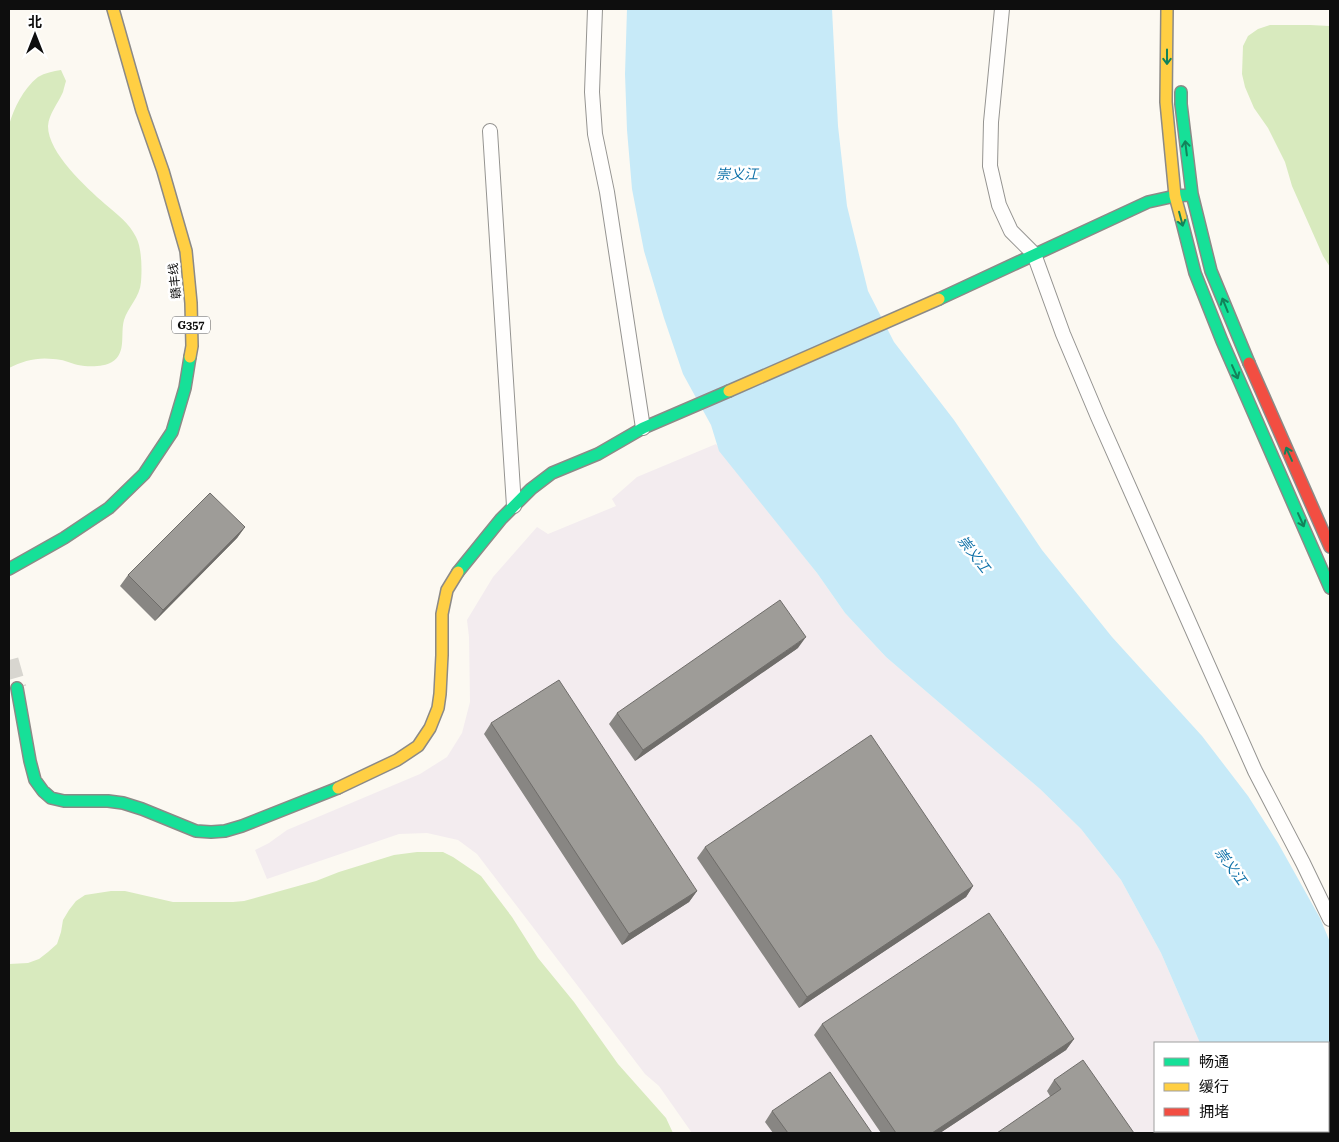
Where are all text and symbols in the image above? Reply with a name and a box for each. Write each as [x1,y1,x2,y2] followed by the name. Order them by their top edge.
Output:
[10,10,60,60] north arrow
[28,14,42,30] text: 北
[1162,49,1172,65] one-way arrow
[1181,140,1191,156] one-way arrow
[716,166,760,182] water label: 崇义江
[1177,210,1186,226] one-way arrow
[166,262,184,300] street label: 赣丰线
[1219,298,1229,313] one-way arrow
[172,316,210,334] road number: G357
[1231,364,1241,379] one-way arrow
[1284,447,1294,462] one-way arrow
[1296,512,1306,527] one-way arrow
[955,533,994,577] water label: 崇义江
[1212,844,1251,889] water label: 崇义江
[1154,1042,1329,1132] legend
[1199,1053,1229,1071] text: 畅通
[1199,1078,1229,1096] text: 缓行
[1199,1103,1229,1121] text: 拥堵

